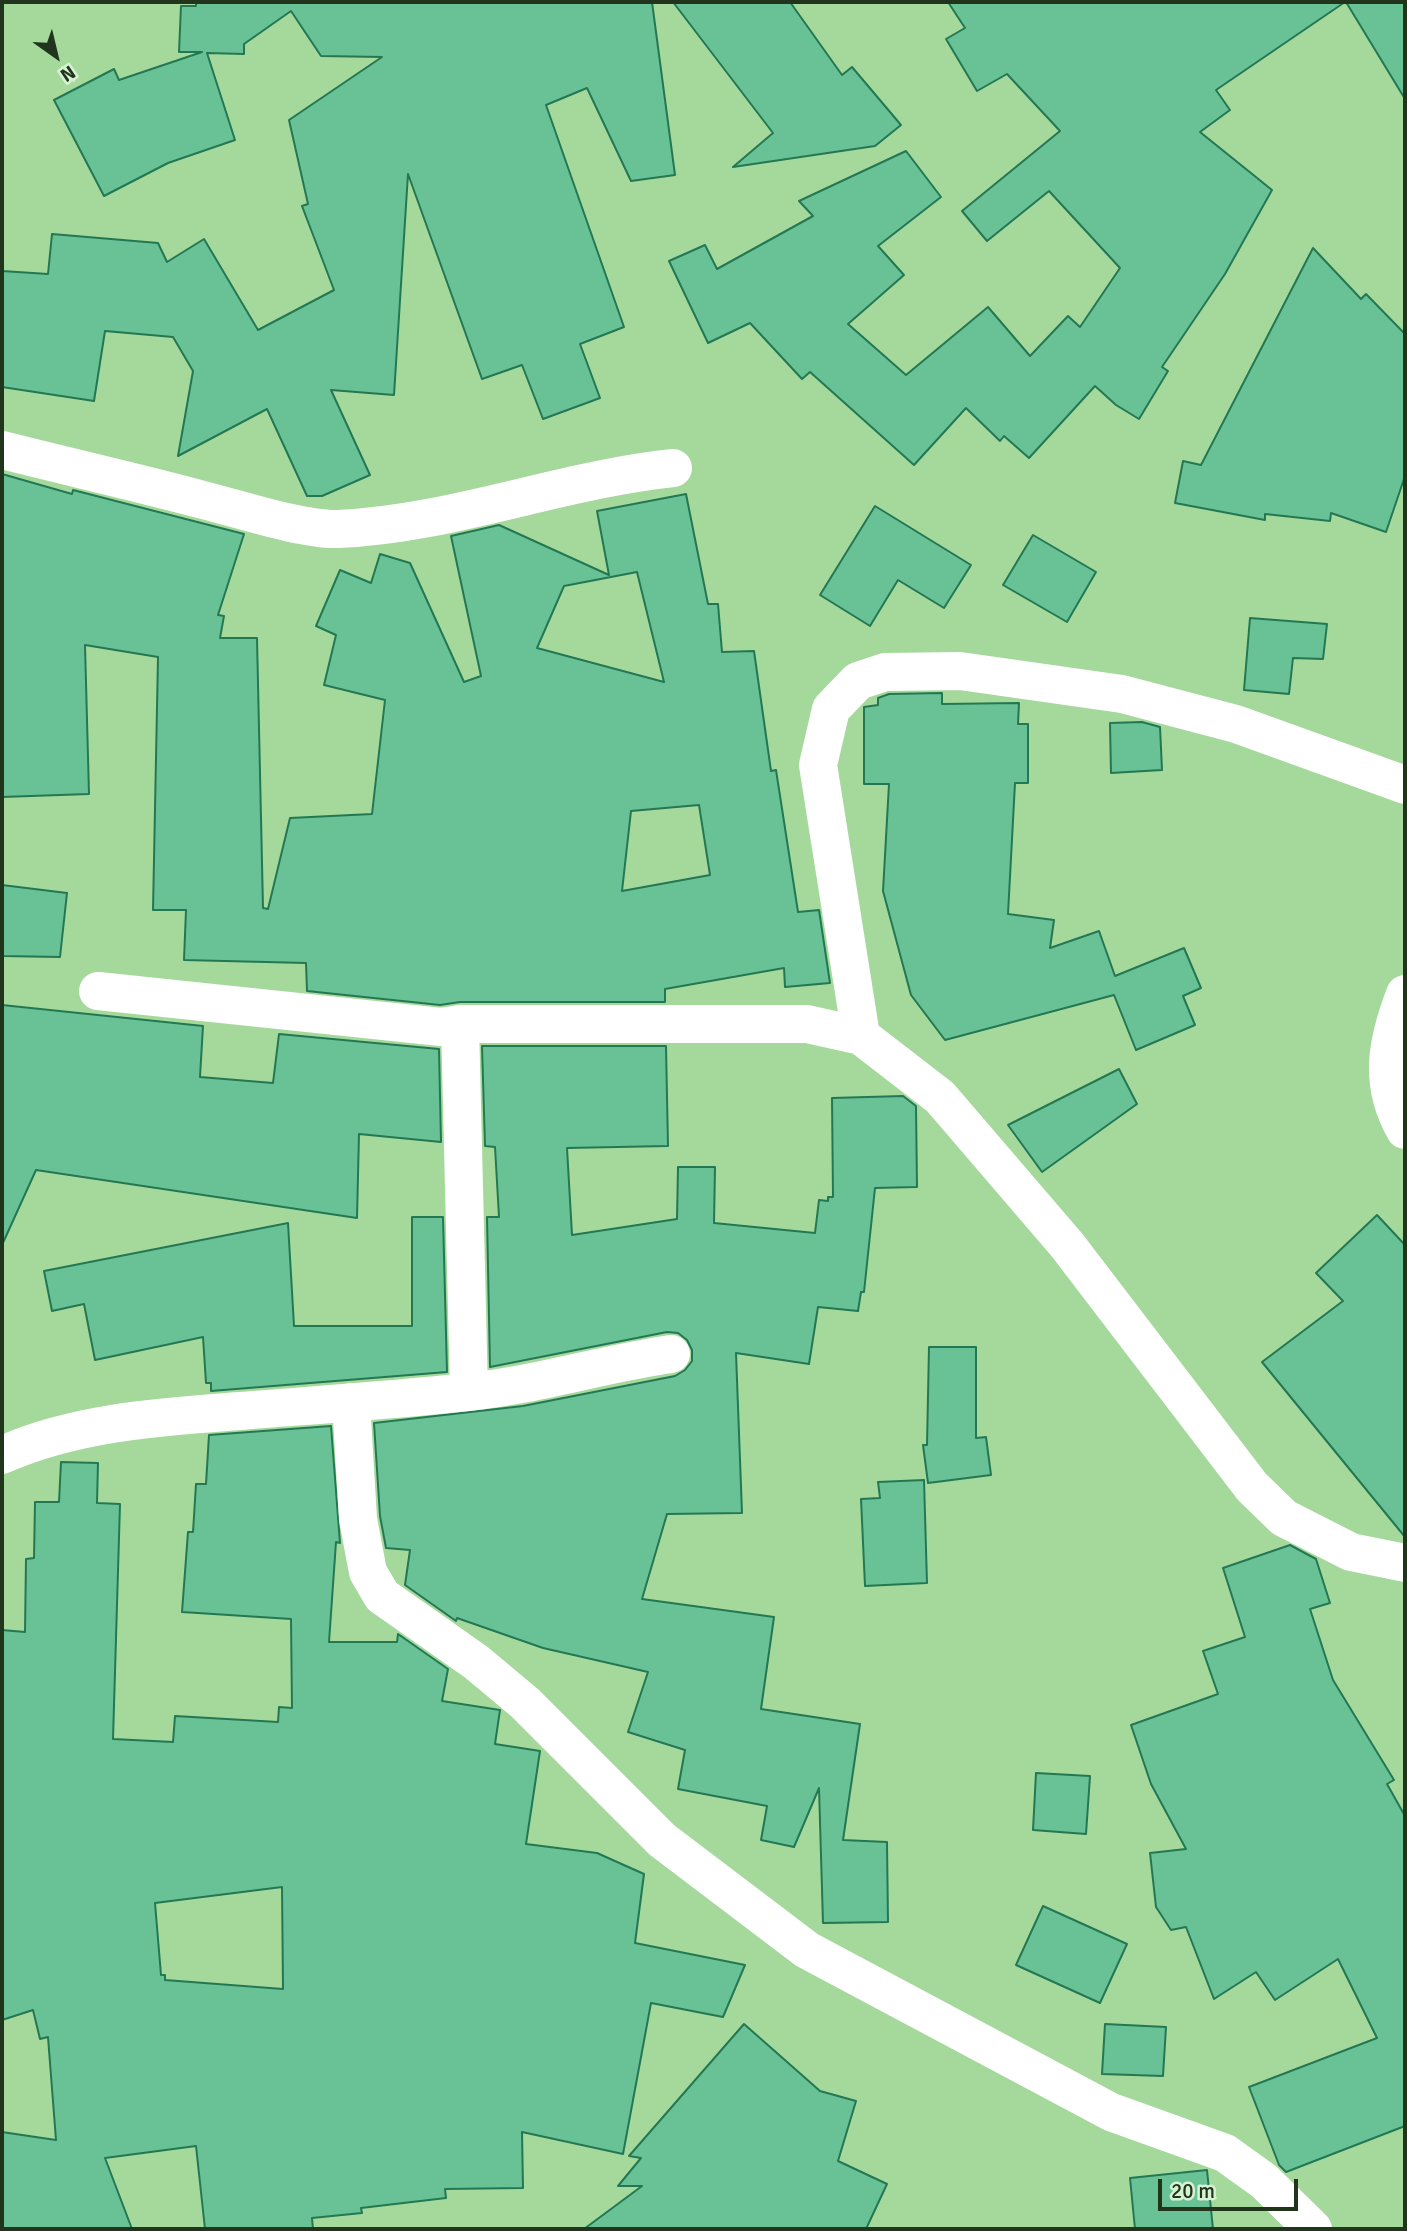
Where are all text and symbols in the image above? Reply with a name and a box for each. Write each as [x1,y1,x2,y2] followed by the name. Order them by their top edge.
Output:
[21,21,91,91] north arrow
[56,60,80,87] text: N
[1162,2164,1302,2208] scale bar
[1171,2178,1215,2204] text: 20 m

